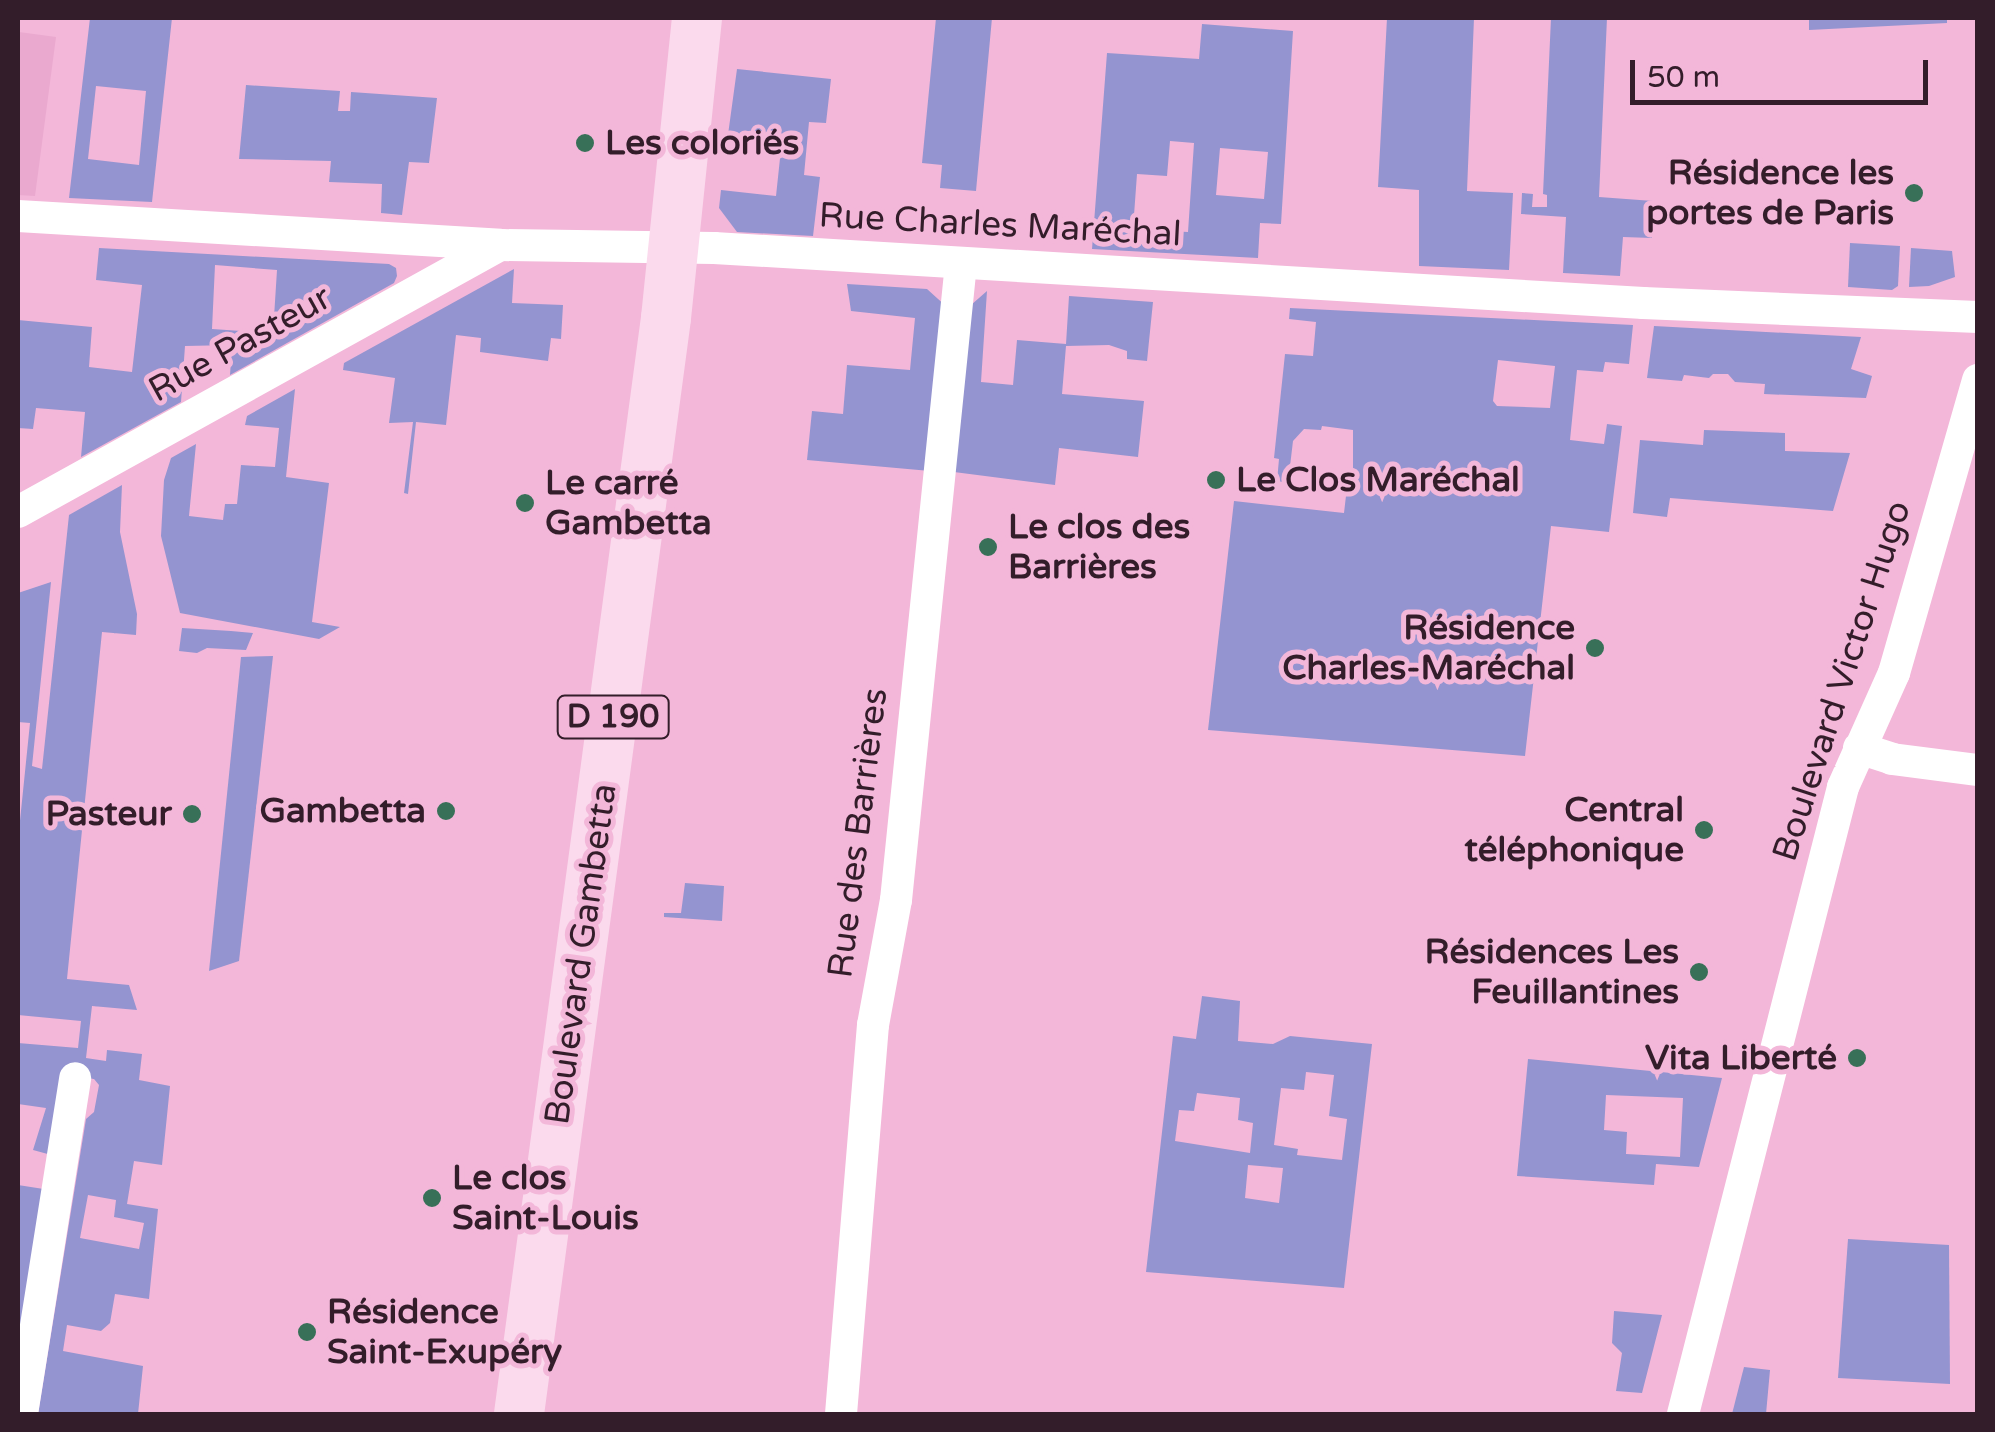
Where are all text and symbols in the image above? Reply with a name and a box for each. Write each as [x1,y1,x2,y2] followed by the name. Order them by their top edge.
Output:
[1635,40,1932,102] scale bar
[1647,59,1720,96] text: 50 m
[605,122,799,164] place label: Les coloriés
[574,132,596,154] marker: Les coloriés
[1646,152,1894,234] place label: Résidence les portes de Paris
[1903,182,1925,204] marker: Résidence les portes de Paris
[818,195,1182,255] street label: Rue Charles Maréchal
[142,277,338,411] street label: Rue Pasteur
[1236,459,1520,501] place label: Le Clos Maréchal
[545,462,712,544] place label: Le carré Gambetta
[1205,469,1227,491] marker: Le Clos Maréchal
[514,492,536,514] marker: Le carré Gambetta
[1764,496,1920,866] street label: Boulevard Victor Hugo
[1008,506,1190,588] place label: Le clos des Barrières
[977,536,999,558] marker: Le clos des Barrières
[1282,607,1575,689] place label: Résidence Charles-Maréchal
[1584,637,1606,659] marker: Résidence Charles-Maréchal
[819,686,897,980] street label: Rue des Barrières
[556,690,670,744] road number: D 190
[536,781,626,1127] street label: Boulevard Gambetta
[1465,789,1684,871] place label: Central téléphonique
[259,790,426,832] place label: Gambetta
[45,793,172,835] place label: Pasteur
[435,800,457,822] marker: Gambetta
[181,803,203,825] marker: Pasteur
[1693,819,1715,841] marker: Central téléphonique
[1425,931,1679,1013] place label: Résidences Les Feuillantines
[1688,961,1710,983] marker: Résidences Les Feuillantines
[1645,1037,1837,1079] place label: Vita Liberté
[1846,1047,1868,1069] marker: Vita Liberté
[452,1157,639,1239] place label: Le clos Saint-Louis
[421,1187,443,1209] marker: Le clos Saint-Louis
[327,1291,562,1373] place label: Résidence Saint-Exupéry
[296,1321,318,1343] marker: Résidence Saint-Exupéry

